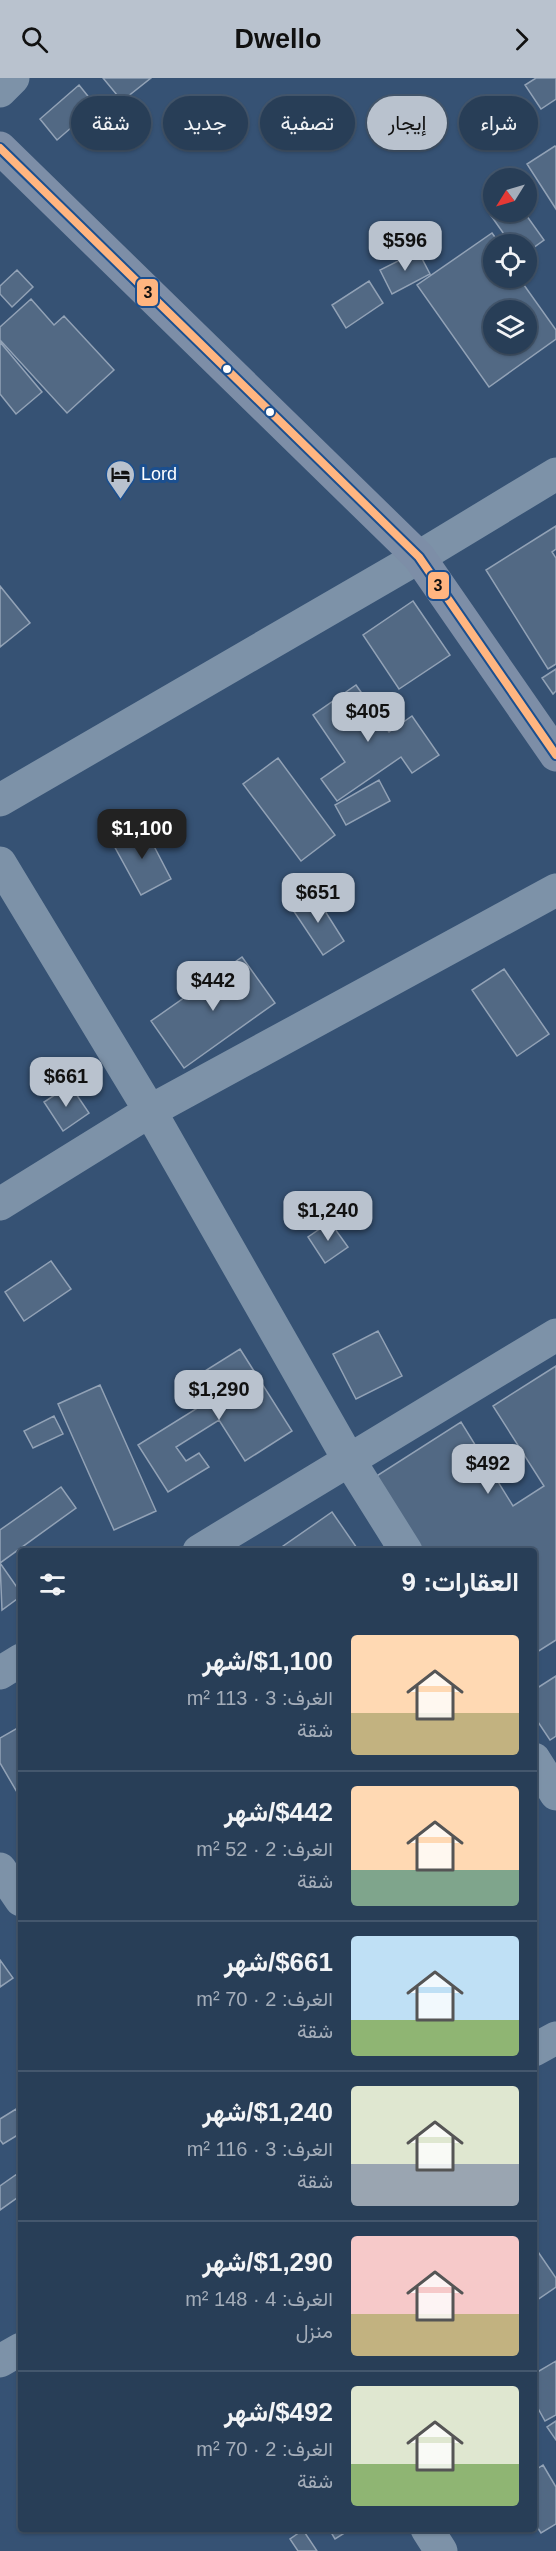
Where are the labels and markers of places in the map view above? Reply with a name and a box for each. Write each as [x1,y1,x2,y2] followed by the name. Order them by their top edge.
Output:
[369,221,441,272] pin: $596
[221,363,233,375] unlabelled marker
[264,406,276,418] unlabelled marker
[104,458,136,500] hotel icon: Lord
[141,464,177,484] place label: Lord
[332,692,404,743] pin: $405
[93,809,191,860] pin: $1,100
[282,873,354,924] pin: $651
[177,961,249,1012] pin: $442
[30,1057,102,1108] pin: $661
[279,1191,377,1242] pin: $1,240
[170,1370,268,1421] pin: $1,290
[452,1444,524,1495] pin: $492

